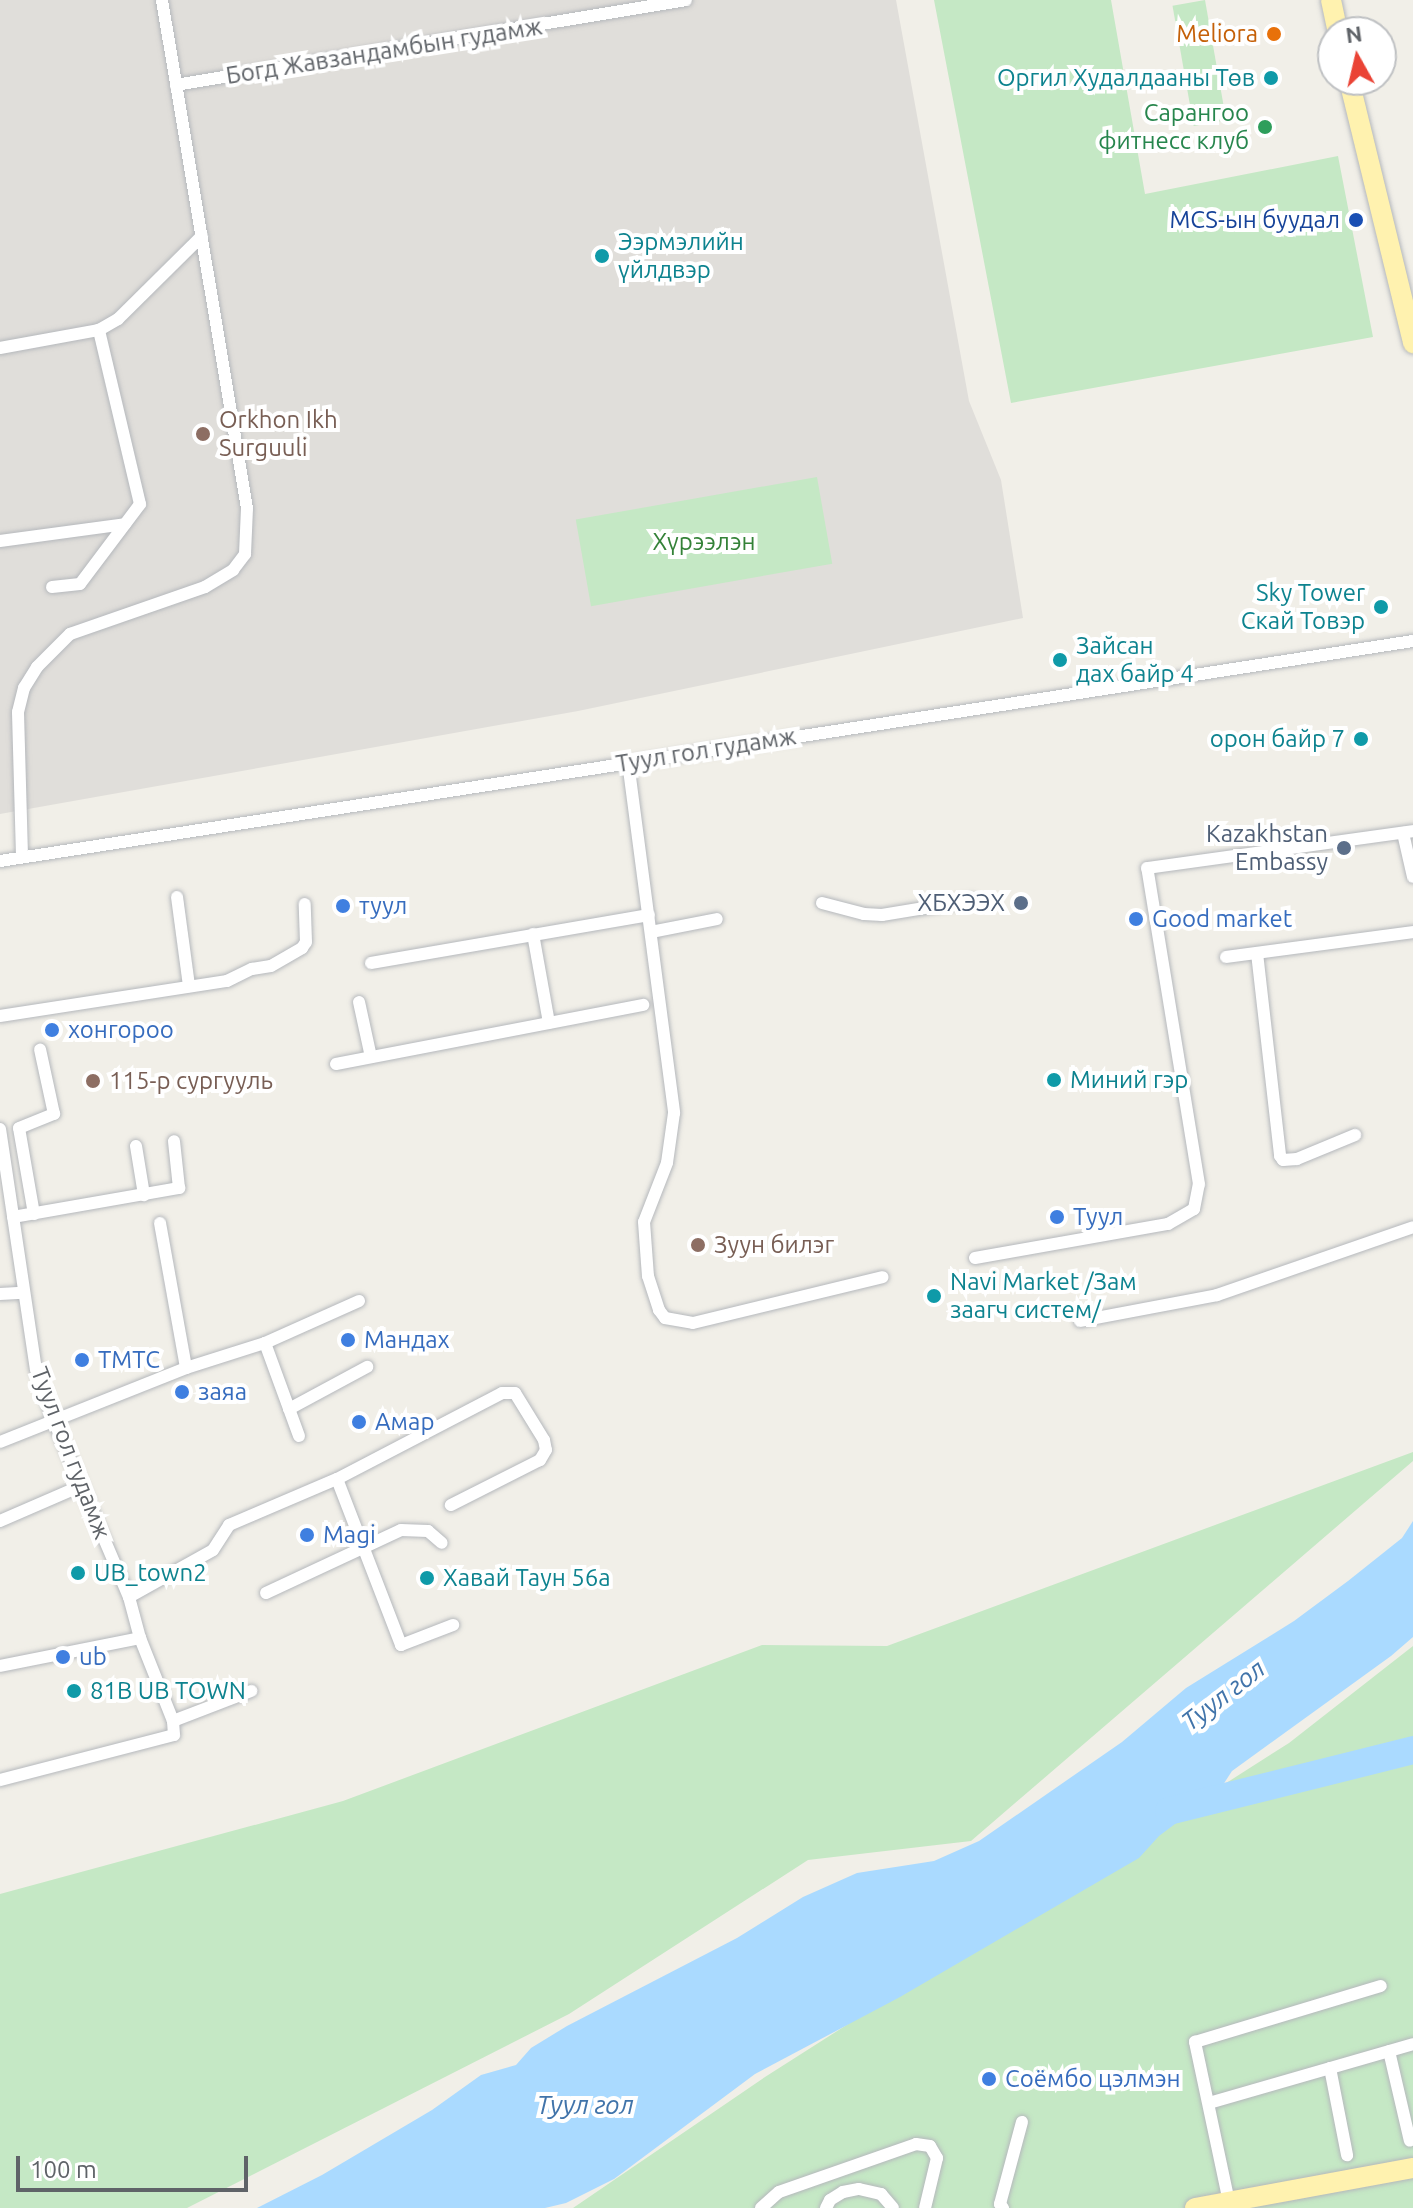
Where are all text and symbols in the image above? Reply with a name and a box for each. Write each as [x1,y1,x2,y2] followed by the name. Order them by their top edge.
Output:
[224,12,544,90] street label: Богд Жавзандамбын гудамж
[1317,16,1397,96] north arrow
[1176,20,1258,48] place label: Meliora
[1344,20,1364,47] text: N
[1265,25,1283,43] marker: Meliora
[997,64,1255,92] place label: Оргил Худалдааны Төв
[1262,69,1280,87] marker: Оргил Худалдааны Төв
[1098,99,1249,155] place label: Сарангоо фитнесс клуб
[1256,118,1274,136] marker: Сарангоо фитнесс клуб
[1170,206,1340,234] place label: MCS-ын буудал
[1347,211,1365,229] marker: MCS-ын буудал
[618,228,744,284] place label: Ээрмэлийн үйлдвэр
[593,247,611,265] marker: Ээрмэлийн үйлдвэр
[219,406,338,462] place label: Orkhon Ikh Surguuli
[194,425,212,443] marker: Orkhon Ikh Surguuli
[653,528,755,556] park label: Хүрээлэн
[1241,579,1365,635] place label: Sky Tower Скай Товэр
[1372,598,1390,616] marker: Sky Tower Скай Товэр
[1076,632,1194,688] place label: Зайсан дах байр 4
[1051,651,1069,669] marker: Зайсан дах байр 4
[614,722,798,778] street label: Туул гол гудамж
[1210,725,1345,753] place label: орон байр 7
[1352,730,1370,748] marker: орон байр 7
[1206,820,1328,876] place label: Kazakhstan Embassy
[1335,839,1353,857] marker: Kazakhstan Embassy
[917,889,1005,917] place label: ХБХЭЭХ
[359,892,407,920] place label: туул
[1012,894,1030,912] marker: ХБХЭЭХ
[334,897,352,915] marker: туул
[1152,905,1292,933] place label: Good market
[1127,910,1145,928] marker: Good market
[68,1016,174,1044] place label: хонгороо
[43,1021,61,1039] marker: хонгороо
[1070,1066,1188,1094] place label: Миний гэр
[109,1067,273,1095] place label: 115-р сургууль
[1045,1071,1063,1089] marker: Миний гэр
[84,1072,102,1090] marker: 115-р сургууль
[1073,1203,1123,1231] place label: Туул
[1048,1208,1066,1226] marker: Туул
[714,1231,834,1259] place label: Зуун билэг
[689,1236,707,1254] marker: Зуун билэг
[950,1268,1137,1324] place label: Navi Market /Зам заагч систем/
[925,1287,943,1305] marker: Navi Market /Зам заагч систем/
[364,1326,450,1354] place label: Мандах
[339,1331,357,1349] marker: Мандах
[98,1346,160,1374] place label: ТМТС
[73,1351,91,1369] marker: ТМТС
[25,1363,117,1543] street label: Туул гол гудамж
[198,1378,247,1406] place label: заяа
[173,1383,191,1401] marker: заяа
[375,1408,434,1436] place label: Амар
[350,1413,368,1431] marker: Амар
[323,1521,376,1549] place label: Magi
[298,1526,316,1544] marker: Magi
[94,1559,207,1587] place label: UB_town2
[69,1564,87,1582] marker: UB_town2
[443,1564,611,1592] place label: Хавай Таун 56а
[418,1569,436,1587] marker: Хавай Таун 56а
[79,1643,107,1671] place label: ub
[54,1648,72,1666] marker: ub
[1175,1653,1271,1737] water label: Туул гол
[90,1677,246,1705] place label: 81В UB TOWN
[65,1682,83,1700] marker: 81В UB TOWN
[1005,2065,1181,2093] place label: Соёмбо цэлмэн
[980,2070,998,2088] marker: Соёмбо цэлмэн
[536,2089,634,2121] water label: Туул гол
[20,2140,252,2190] scale bar
[30,2156,97,2183] text: 100 m

